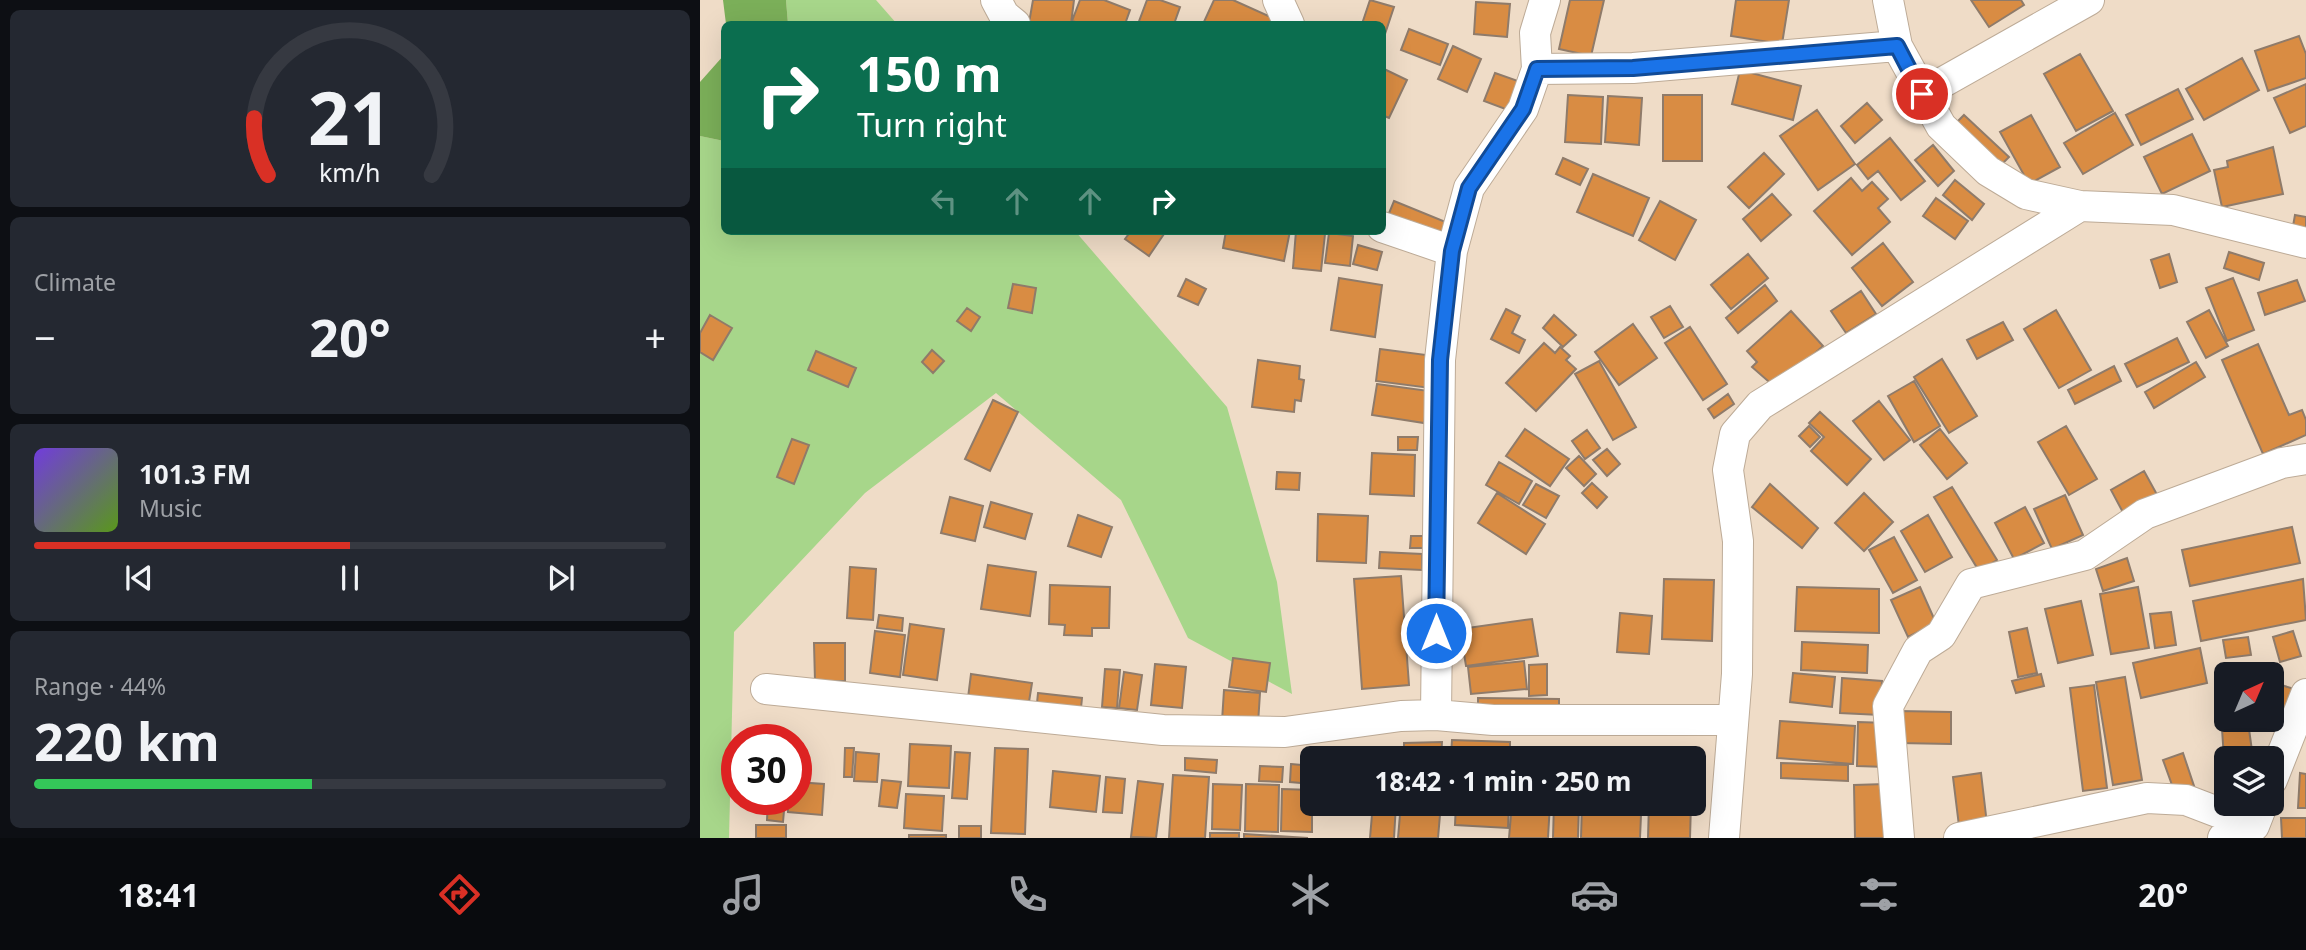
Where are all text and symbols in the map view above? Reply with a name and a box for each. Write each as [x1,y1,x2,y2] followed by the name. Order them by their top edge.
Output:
[857,40,1002,106] text: 150 m
[742,49,833,140] icon: right
[1892,64,1952,124] pin
[308,67,392,166] text: 21
[1903,75,1941,113] icon: arrive
[857,103,1007,146] text: Turn right
[319,154,381,188] text: km/h
[925,182,963,220] icon: left
[998,182,1036,220] icon: ahead
[1071,182,1109,220] icon: ahead
[1144,182,1182,220] icon: right
[34,266,116,298] text: Climate
[309,301,391,372] text: 20°
[34,311,56,363] text: −
[644,311,666,363] text: +
[139,456,251,492] text: 101.3 FM
[139,492,202,524] text: Music
[120,559,158,597] icon: previous
[331,559,369,597] icon: pause
[542,559,580,597] icon: next
[1399,596,1473,670] position arrow
[2214,662,2284,732] north arrow
[2214,662,2284,816] map controls
[34,670,166,702] text: Range · 44%
[34,705,220,776] text: 220 km
[721,724,812,815] speed limit sign: 30
[2214,746,2284,816] button: layers
[1375,763,1631,799] text: 18:42 · 1 min · 250 m
[435,870,484,919] icon: directions
[719,870,768,919] icon: music
[1003,870,1052,919] icon: phone
[1286,870,1335,919] icon: climate
[1570,870,1619,919] icon: car
[1854,870,1903,919] icon: filters
[117,873,200,916] text: 18:41
[2138,873,2188,916] text: 20°

